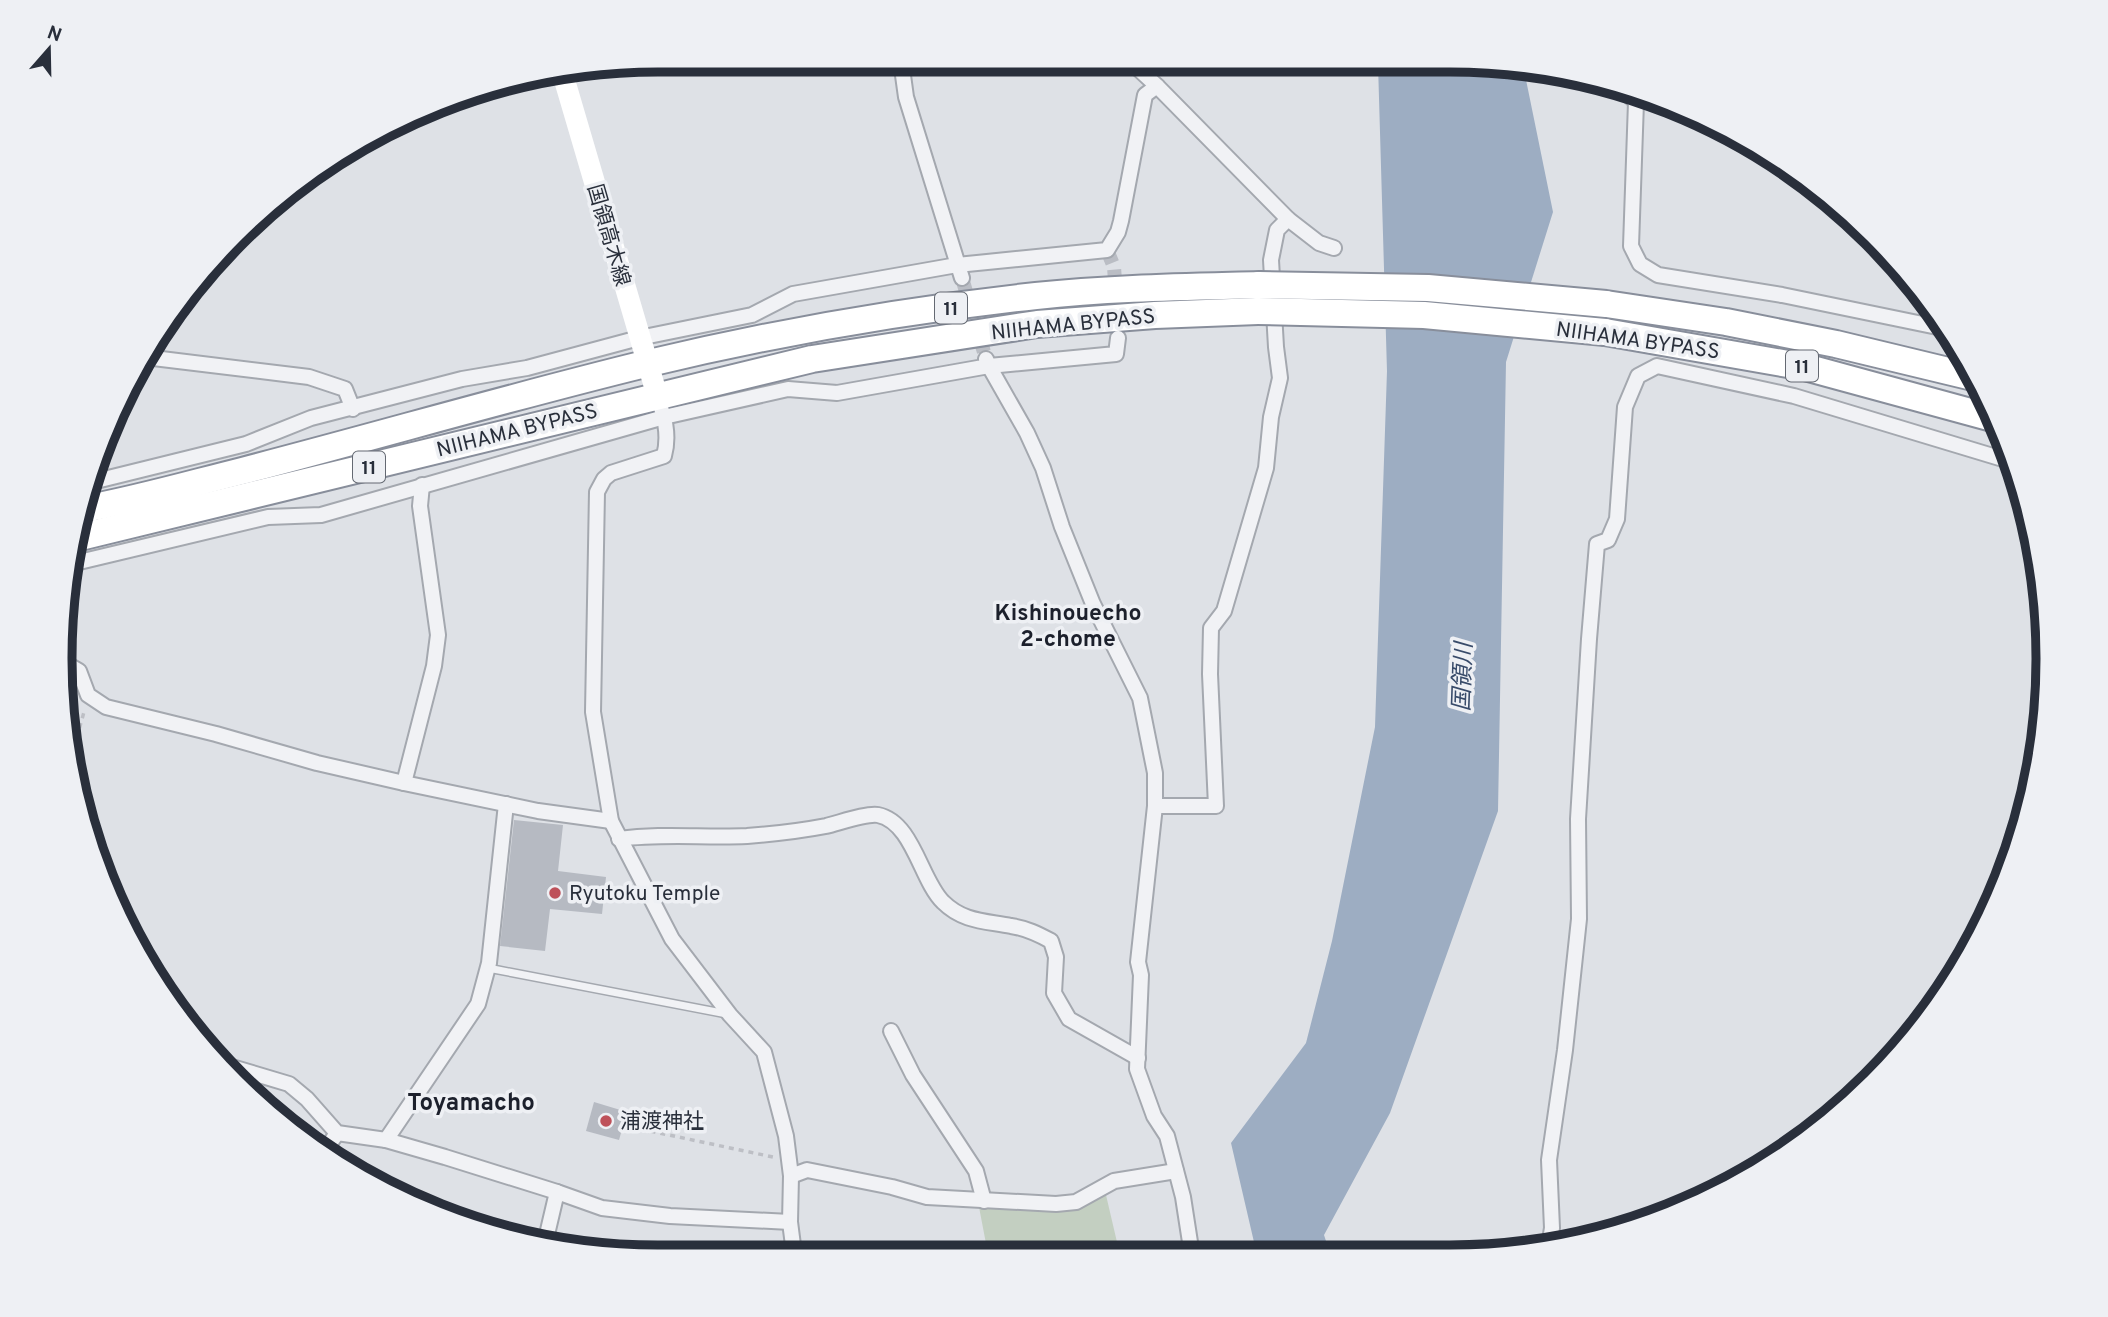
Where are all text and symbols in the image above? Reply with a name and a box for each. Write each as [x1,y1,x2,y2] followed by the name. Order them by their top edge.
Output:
[14,14,84,84] north arrow
[44,21,65,49] text: N
[580,181,635,290] street label: 国領高木線
[935,292,967,324] road number: 11
[990,303,1157,348] street label: NIIHAMA BYPASS
[1554,317,1721,366] street label: NIIHAMA BYPASS
[1786,350,1818,382] road number: 11
[434,398,601,465] street label: NIIHAMA BYPASS
[353,452,385,482] road number: 11
[995,600,1141,655] district label: Kishinouecho 2-chome
[1449,639,1480,712] water label: 国領川
[569,881,720,908] place label: Ryutoku Temple
[547,885,563,901] marker: Ryutoku Temple
[407,1089,535,1119] district label: Toyamacho
[620,1109,704,1136] place label: 浦渡神社
[598,1113,614,1129] marker: 浦渡神社

